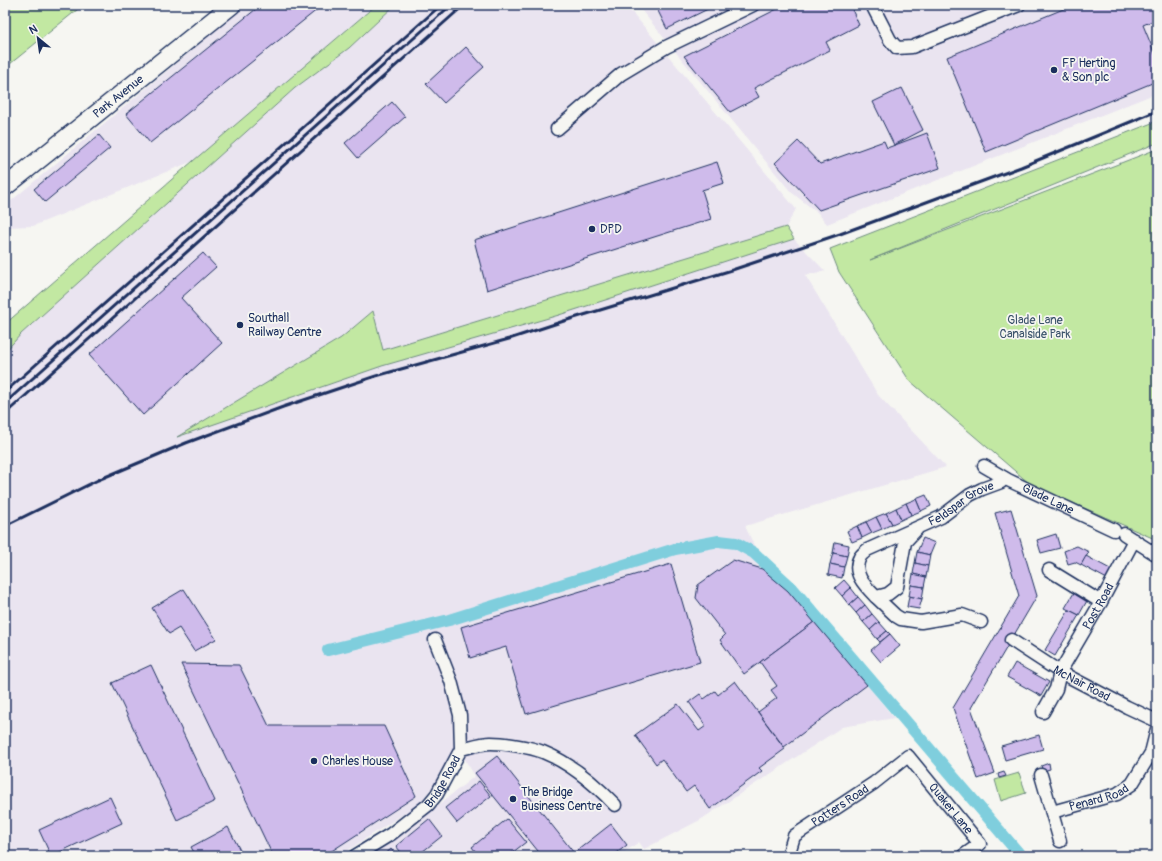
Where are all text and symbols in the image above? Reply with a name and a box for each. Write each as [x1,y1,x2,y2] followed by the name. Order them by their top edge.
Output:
[18,18,58,58] north arrow
[27,22,40,37] text: N
[1062,56,1115,85] place label: FP Herting & Son plc
[1049,65,1059,75] marker: FP Herting & Son plc
[90,71,147,121] street label: Park Avenue
[600,222,622,237] place label: DPD
[587,224,597,234] marker: DPD
[248,311,322,340] place label: Southall Railway Centre
[1000,313,1070,342] park label: Glade Lane Canalside Park
[235,320,245,330] marker: Southall Railway Centre
[926,478,996,529] street label: Feldspar Grove
[1020,480,1076,518] street label: Glade Lane
[1079,580,1117,632] street label: Post Road
[1050,662,1113,704] street label: McNair Road
[421,753,464,811] street label: Bridge Road
[322,754,393,769] place label: Charles House
[309,756,319,766] marker: Charles House
[926,780,976,837] street label: Quaker Lane
[808,781,872,830] street label: Potters Road
[1067,781,1132,814] street label: Penard Road
[521,785,602,814] place label: The Bridge Business Centre
[508,794,518,804] marker: The Bridge Business Centre

